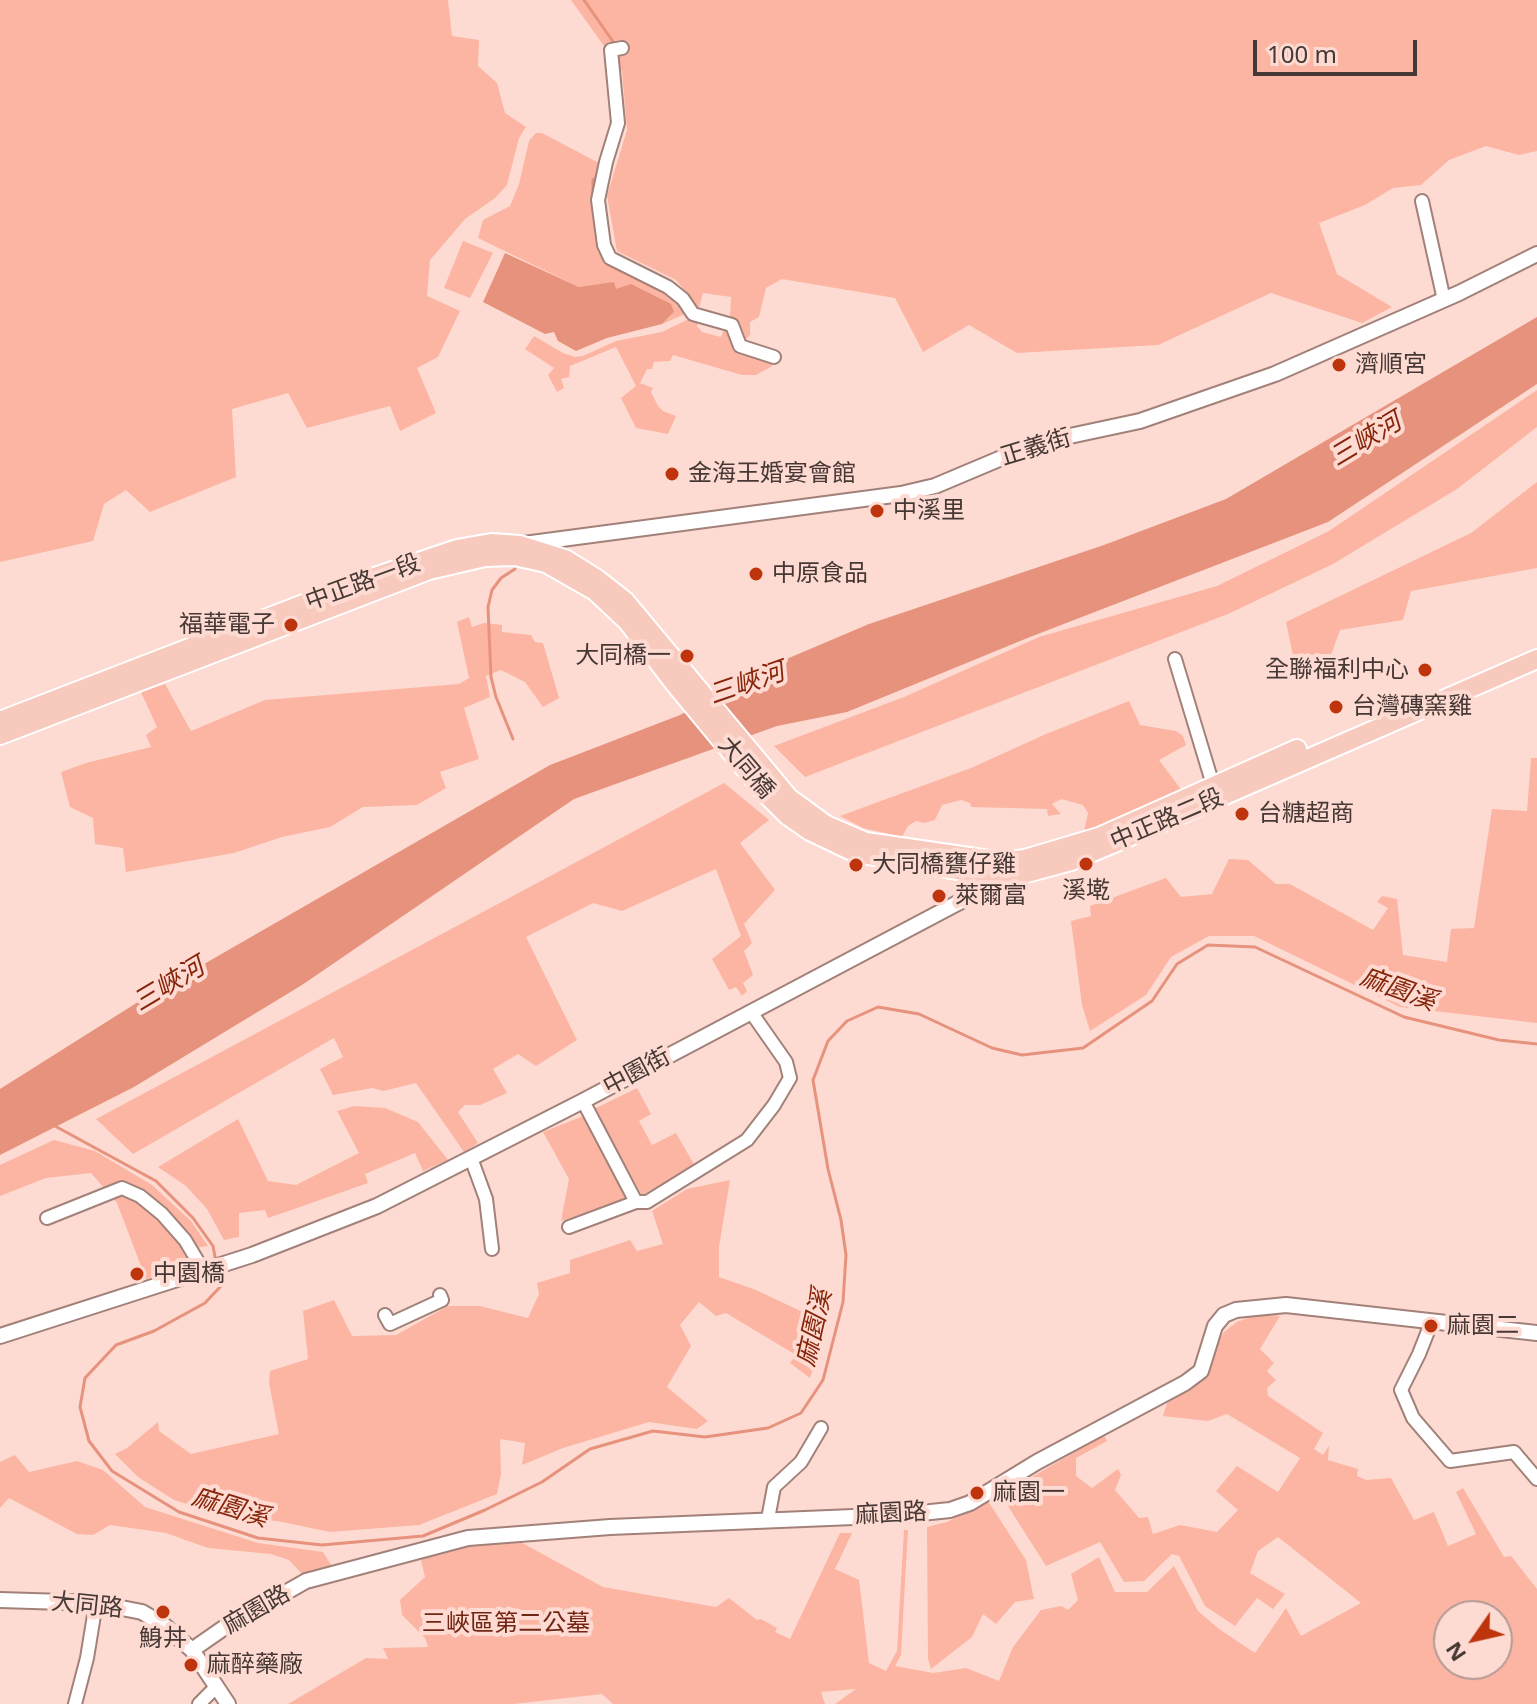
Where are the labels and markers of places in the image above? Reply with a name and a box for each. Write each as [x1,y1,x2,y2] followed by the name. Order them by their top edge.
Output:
[1355,351,1427,379] place label: 濟順宮
[1330,356,1348,374] marker: 濟順宮
[688,460,856,488] place label: 金海王婚宴會館
[663,465,681,483] marker: 金海王婚宴會館
[893,497,965,525] place label: 中溪里
[868,502,886,520] marker: 中溪里
[772,560,868,588] place label: 中原食品
[747,565,765,583] marker: 中原食品
[179,611,275,639] place label: 福華電子
[282,616,300,634] marker: 福華電子
[575,642,671,670] place label: 大同橋一
[678,647,696,665] marker: 大同橋一
[1265,656,1409,684] place label: 全聯福利中心
[1416,661,1434,679] marker: 全聯福利中心
[1352,693,1472,721] place label: 台灣磚窯雞
[1327,698,1345,716] marker: 台灣磚窯雞
[1258,800,1354,828] place label: 台糖超商
[1233,805,1251,823] marker: 台糖超商
[872,851,1016,879] place label: 大同橋甕仔雞
[1077,855,1095,873] marker: 溪墘
[847,856,865,874] marker: 大同橋甕仔雞
[1062,877,1110,905] place label: 溪墘
[955,882,1027,910] place label: 萊爾富
[930,887,948,905] marker: 萊爾富
[153,1260,225,1288] place label: 中園橋
[128,1265,146,1283] marker: 中園橋
[1447,1312,1519,1340] place label: 麻園二
[1422,1317,1440,1335] marker: 麻園二
[993,1479,1065,1507] place label: 麻園一
[968,1484,986,1502] marker: 麻園一
[154,1603,172,1621] marker: 鯓丼
[139,1625,187,1653] place label: 鯓丼
[207,1651,303,1679] place label: 麻醉藥廠
[182,1656,200,1674] marker: 麻醉藥廠

